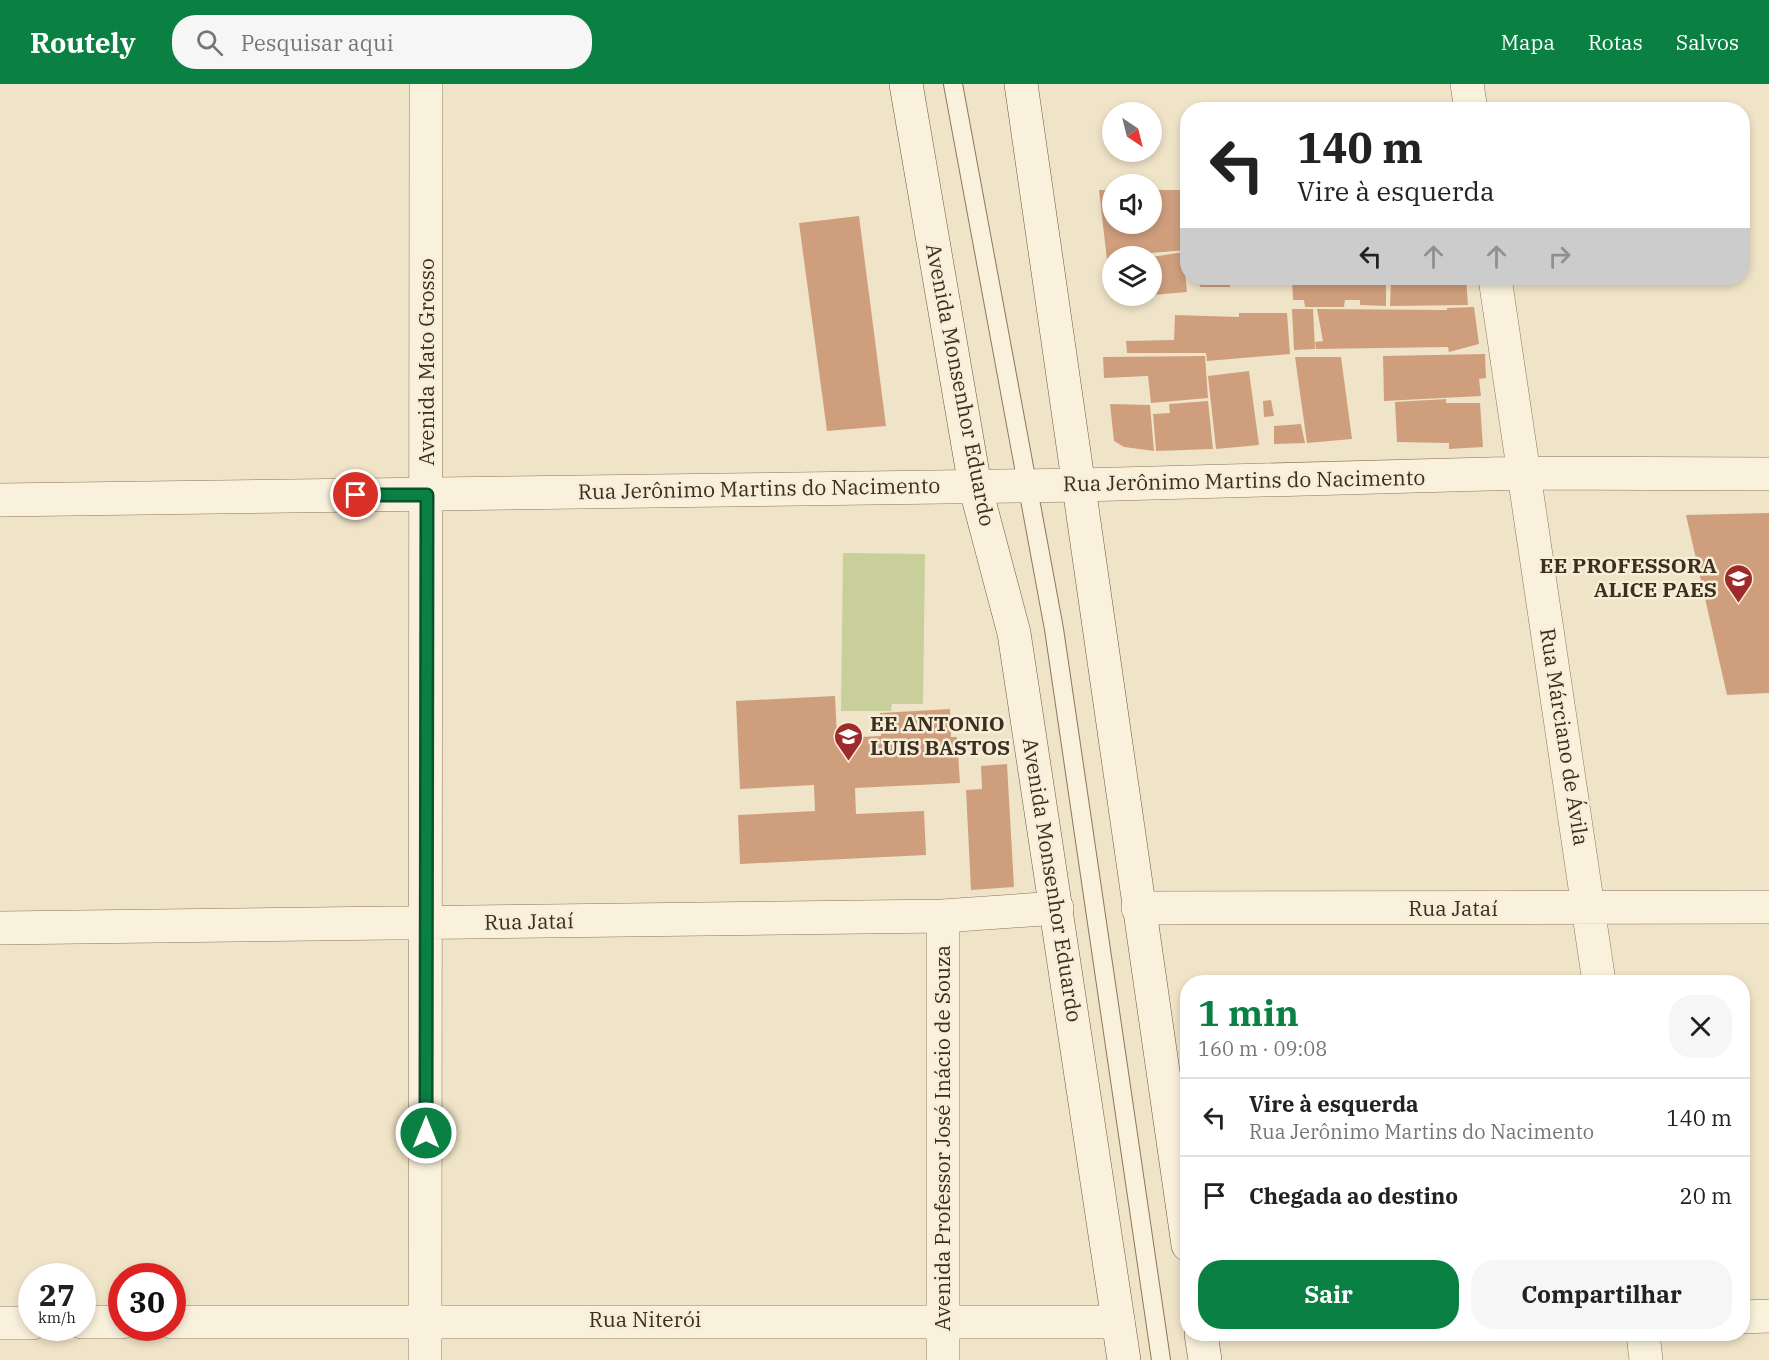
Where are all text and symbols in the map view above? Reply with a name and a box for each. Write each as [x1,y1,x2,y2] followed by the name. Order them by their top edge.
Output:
[172,15,592,69] search box
[30,24,136,61] text: Routely
[193,26,226,59] icon: search
[241,28,394,57] text: Pesquisar aqui
[1501,28,1555,56] text: Mapa
[1588,28,1643,56] text: Rotas
[1676,28,1739,56] text: Salvos
[1102,102,1162,162] north arrow
[1102,102,1162,306] map controls
[1297,120,1423,175] text: 140 m
[1198,126,1276,204] icon: left
[1297,173,1495,208] text: Vire à esquerda
[1102,174,1162,234] button: sound
[1354,240,1387,273] icon: left
[1417,240,1450,273] icon: ahead
[1480,240,1513,273] icon: ahead
[1543,240,1576,273] icon: right
[920,241,1002,528] street label: Avenida Monsenhor Eduardo
[1102,246,1162,306] button: layers
[412,258,440,466] street label: Avenida Mato Grosso
[1063,463,1425,497] street label: Rua Jerônimo Martins do Nacimento
[330,469,381,520] pin
[578,471,940,505] street label: Rua Jerônimo Martins do Nacimento
[339,478,372,511] icon: arrive
[1540,551,1717,603] place label: EE PROFESSORA ALICE PAES
[1722,562,1754,604] school or university icon: EE PROFESSORA ALICE PAES
[1534,626,1596,848] street label: Rua Márciano de Ávila
[870,709,1010,761] place label: EE ANTONIO LUIS BASTOS
[833,720,865,762] school or university icon: EE ANTONIO LUIS BASTOS
[1017,736,1089,1024] street label: Avenida Monsenhor Eduardo
[1408,894,1498,922] street label: Rua Jataí
[484,906,574,936] street label: Rua Jataí
[928,945,956,1331] street label: Avenida Professor José Inácio de Souza
[1198,989,1299,1036] text: 1 min
[1669,995,1732,1058] button: close
[1198,1035,1327,1062] text: 160 m · 09:08
[1249,1089,1419,1118] text: Vire à esquerda
[394,1101,458,1165] position arrow
[1198,1101,1231,1134] icon: left
[1666,1103,1732,1132] text: 140 m
[1249,1118,1594,1145] text: Rua Jerônimo Martins do Nacimento
[1198,1179,1231,1212] icon: arrive
[1249,1181,1458,1210] text: Chegada ao destino
[1680,1181,1732,1210] text: 20 m
[1198,1260,1459,1329] button: Sair
[1471,1260,1732,1329] button: Compartilhar
[108,1263,186,1341] speed limit sign: 30
[39,1275,75,1314] text: 27
[589,1305,701,1333] street label: Rua Niterói
[38,1308,76,1327] text: km/h

